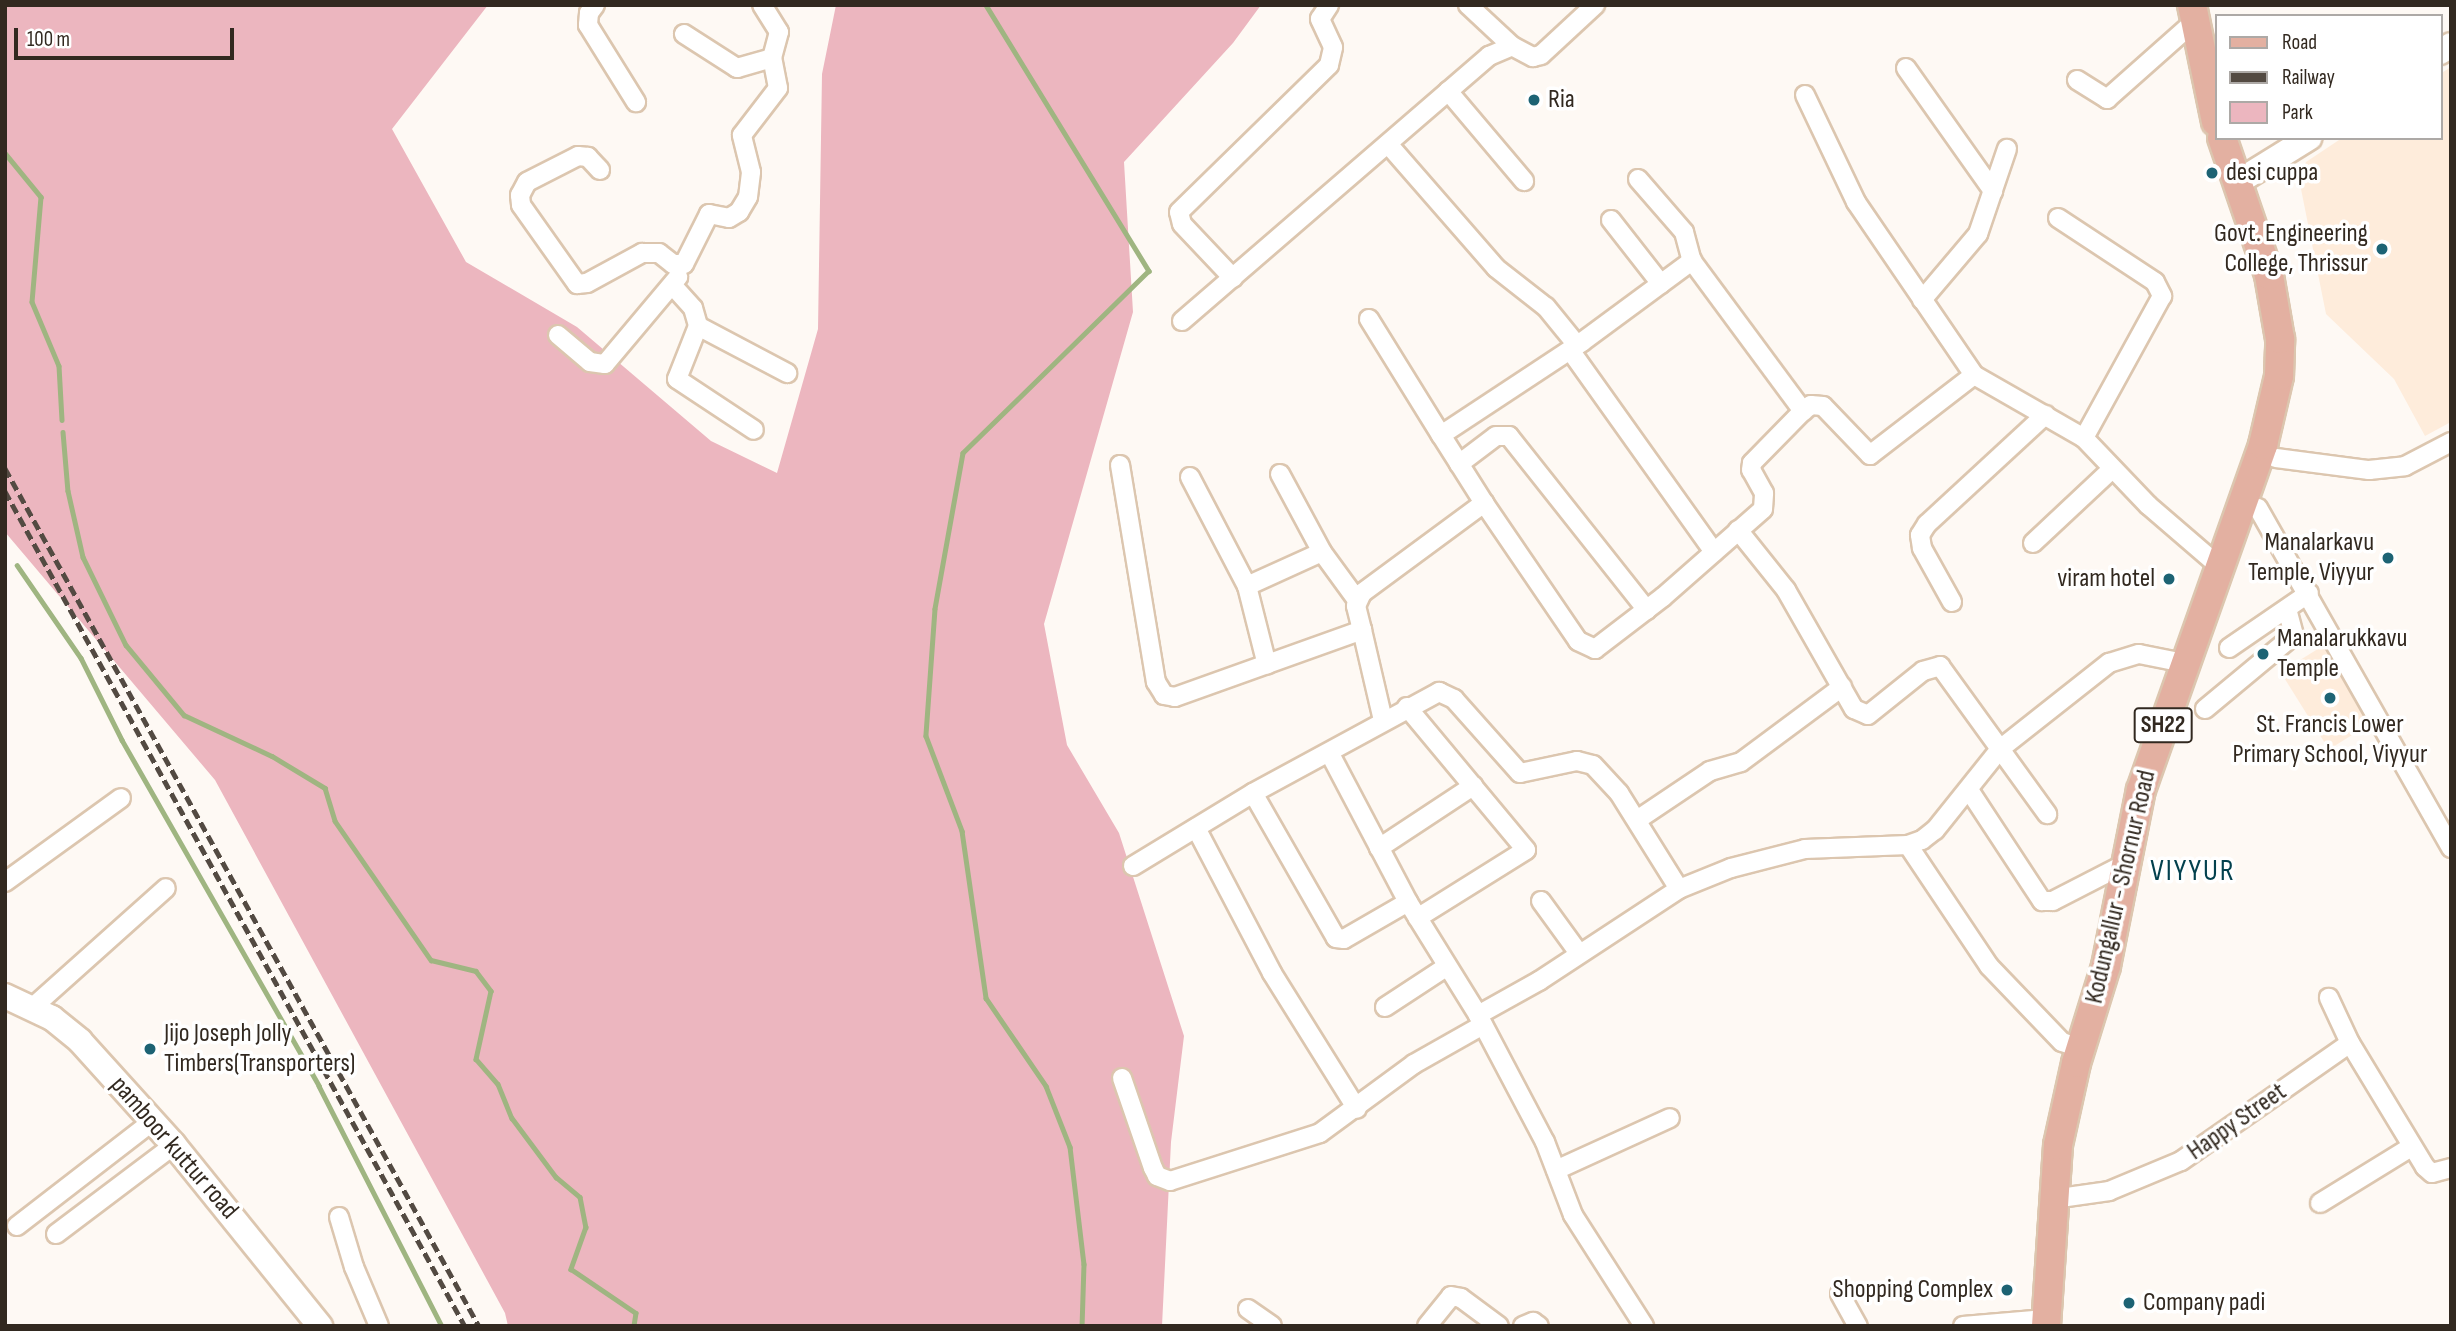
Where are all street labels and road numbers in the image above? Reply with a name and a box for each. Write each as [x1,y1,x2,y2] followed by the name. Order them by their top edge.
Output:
[2133,704,2193,746] road number: SH22
[2079,767,2163,1007] street label: Kodungallur - Shornur Road
[103,1070,245,1226] street label: pamboor kuttur road
[2182,1077,2292,1167] street label: Happy Street

